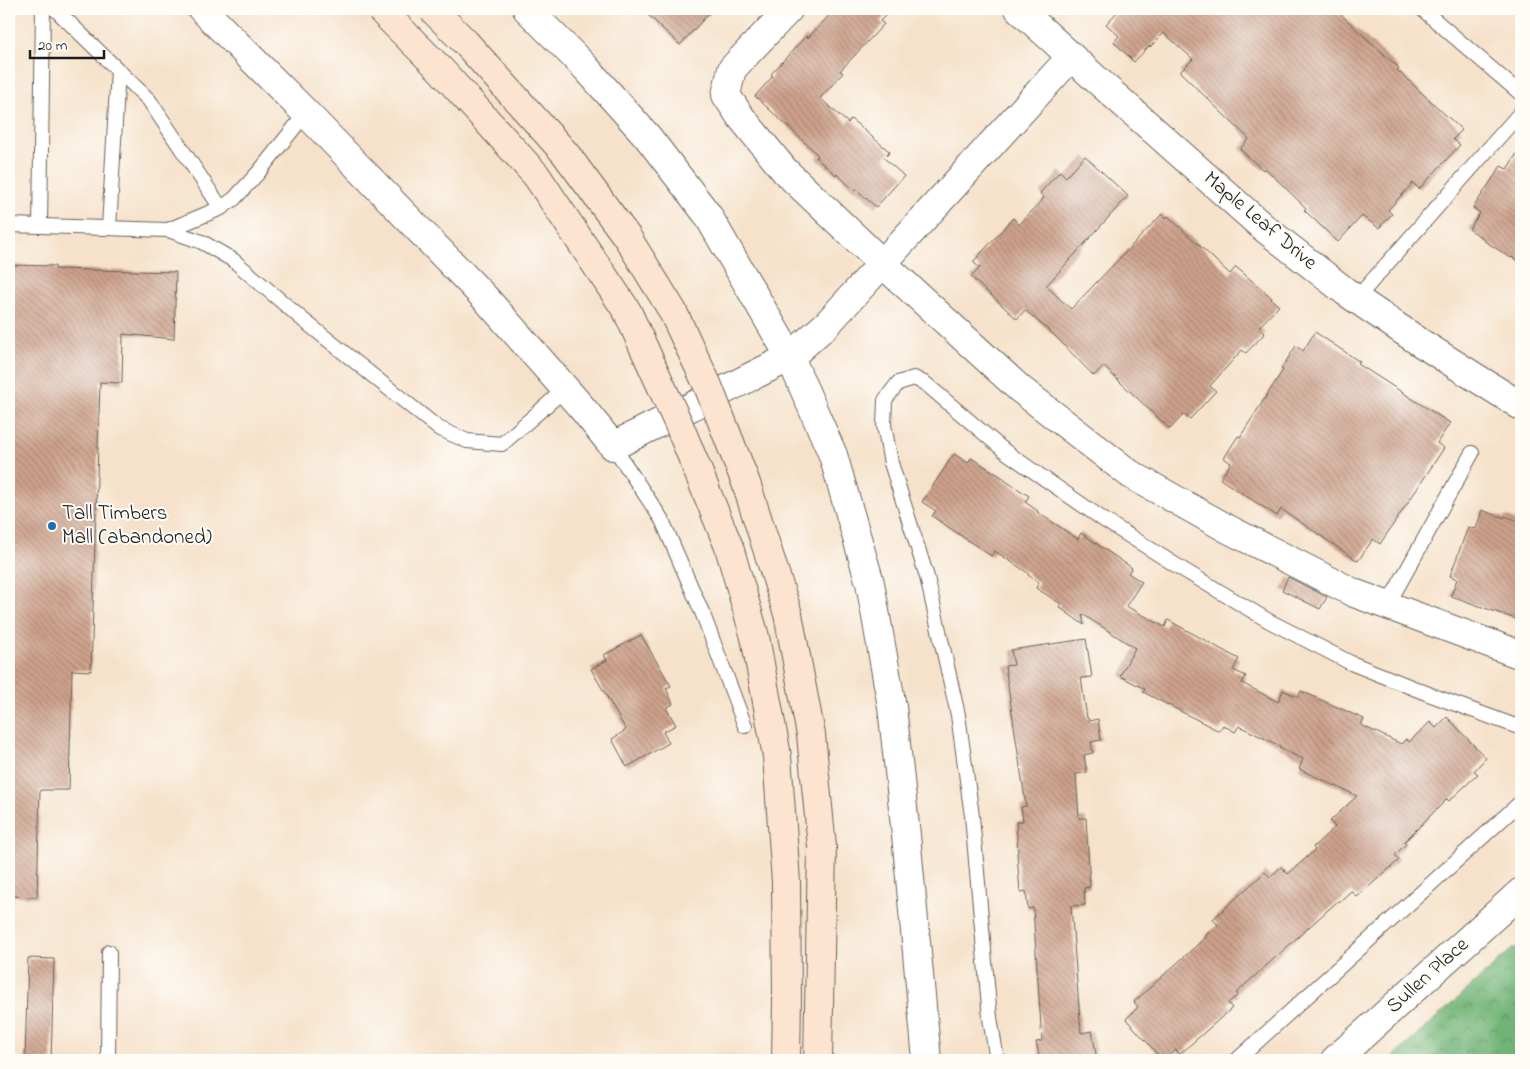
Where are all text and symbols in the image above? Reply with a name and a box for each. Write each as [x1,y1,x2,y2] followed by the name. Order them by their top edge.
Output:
[30,28,104,60] scale bar
[38,35,68,57] text: 20 m
[1197,164,1324,278] street label: Maple Leaf Drive
[62,499,212,553] place label: Tall Timbers Mall (abandoned)
[46,520,58,532] marker: Tall Timbers Mall (abandoned)
[1380,930,1476,1021] street label: Sullen Place

